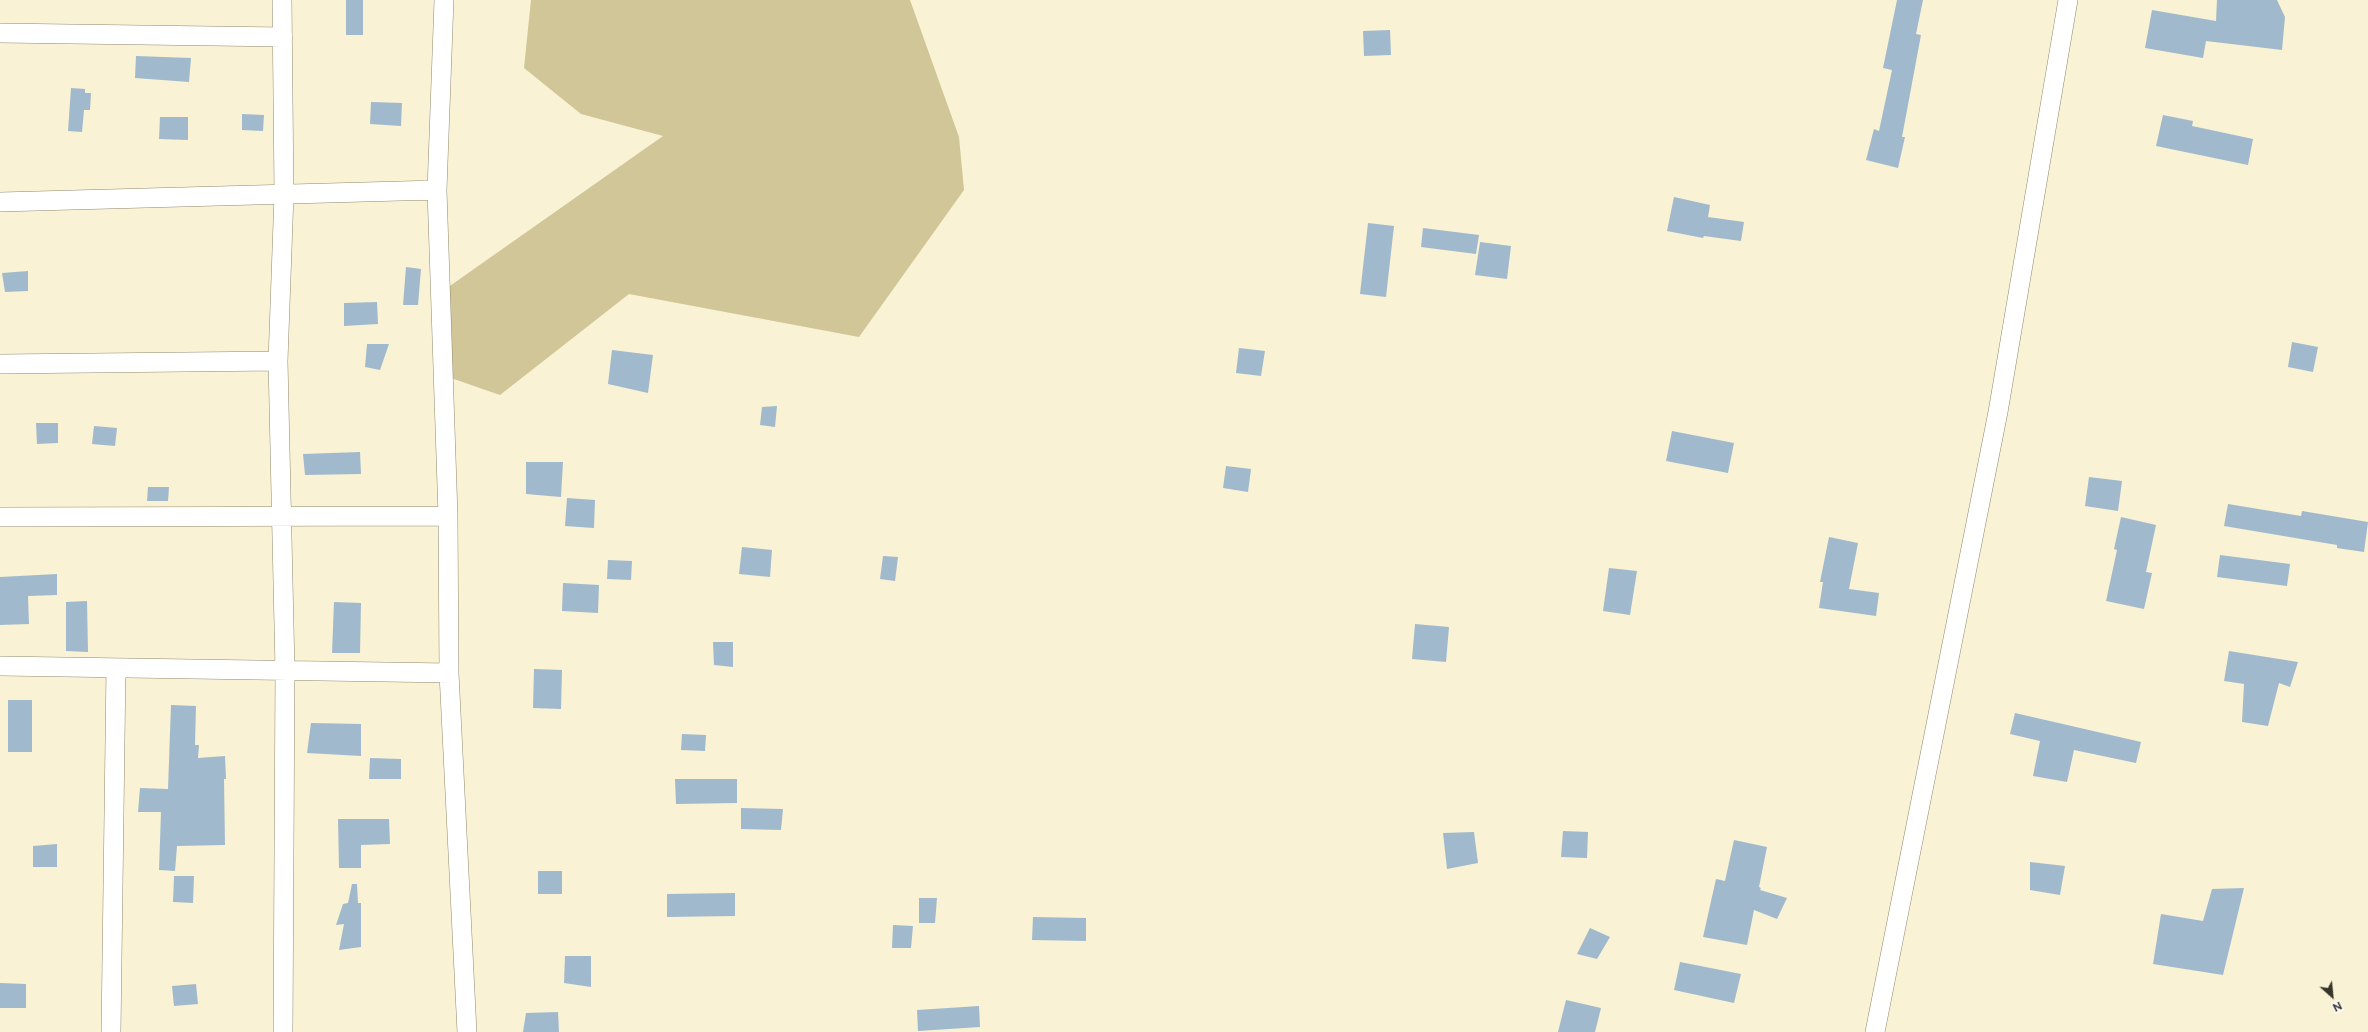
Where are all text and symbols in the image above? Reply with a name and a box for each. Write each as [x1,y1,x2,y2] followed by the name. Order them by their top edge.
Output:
[2312,976,2352,1016] north arrow
[2331,999,2344,1014] text: N

